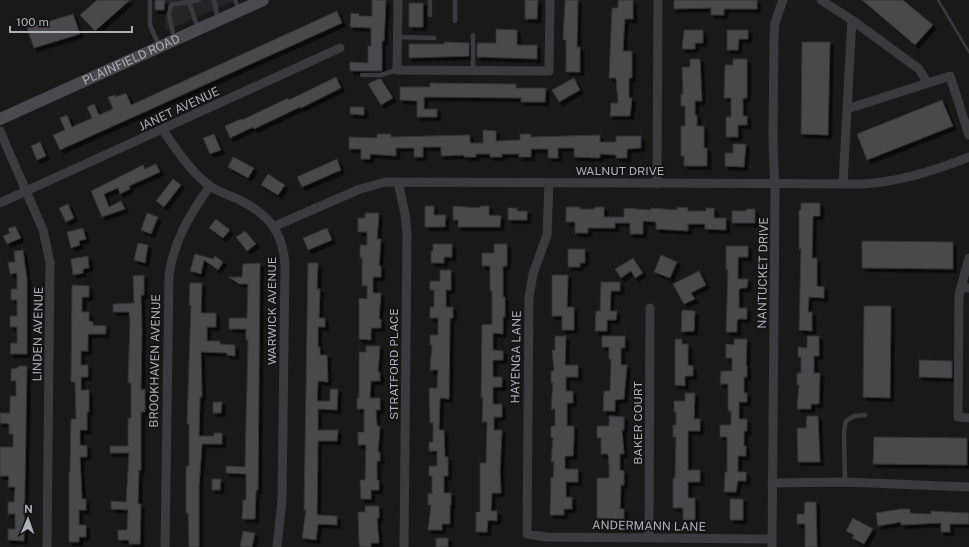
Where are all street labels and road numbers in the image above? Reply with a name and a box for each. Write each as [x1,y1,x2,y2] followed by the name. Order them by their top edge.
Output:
[80,32,182,88] street label: PLAINFIELD ROAD
[137,84,221,134] street label: JANET AVENUE
[576,164,664,178] street label: WALNUT DRIVE
[755,217,771,329] street label: NANTUCKET DRIVE
[265,257,279,365] street label: WARWICK AVENUE
[30,286,46,382] street label: LINDEN AVENUE
[147,294,163,428] street label: BROOKHAVEN AVENUE
[387,308,401,420] street label: STRATFORD PLACE
[508,310,524,404] street label: HAYENGA LANE
[631,381,645,465] street label: BAKER COURT
[592,518,706,534] street label: ANDERMANN LANE

